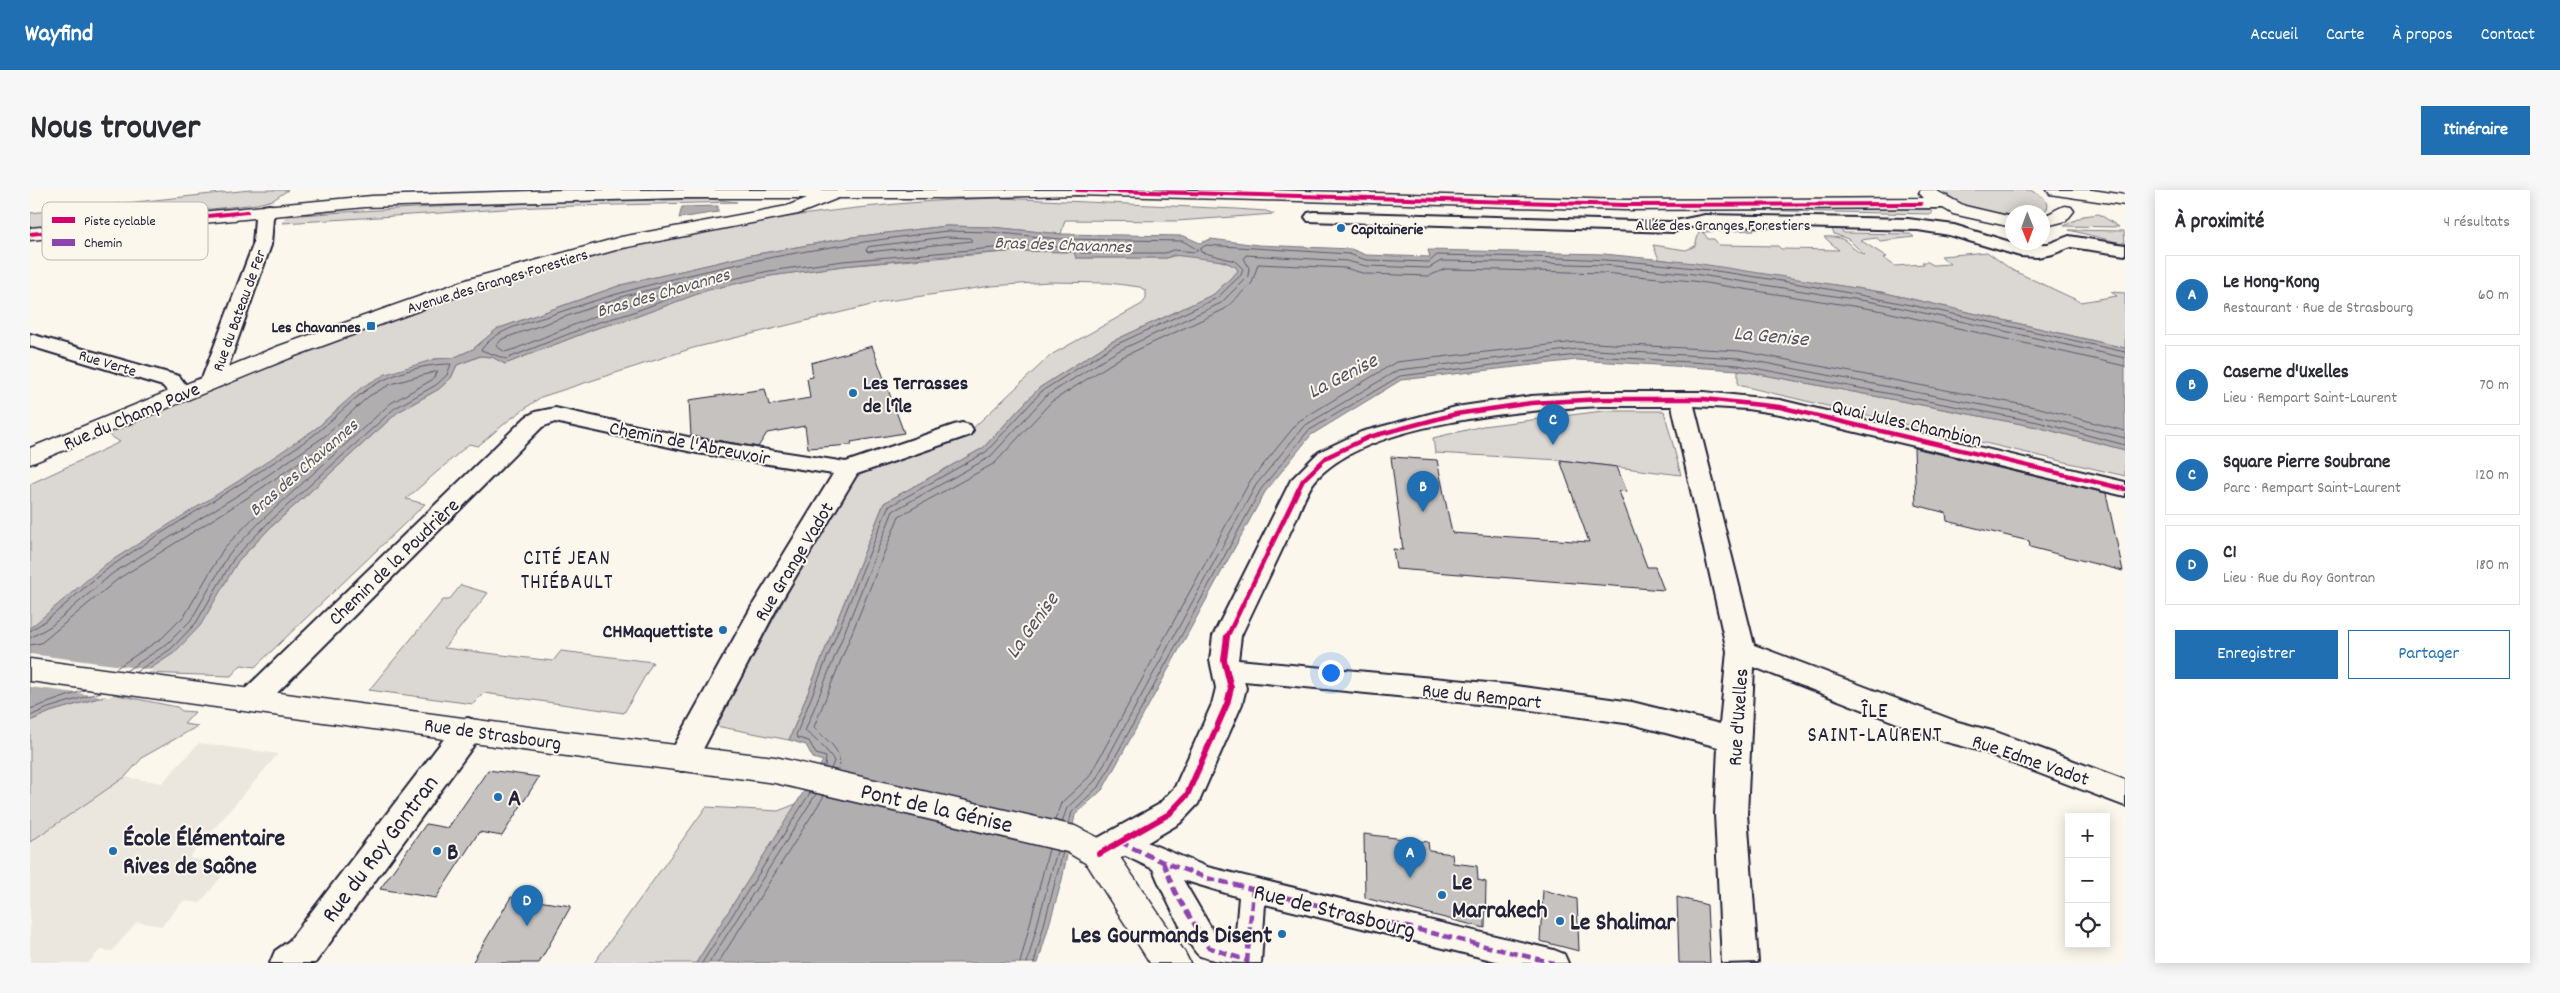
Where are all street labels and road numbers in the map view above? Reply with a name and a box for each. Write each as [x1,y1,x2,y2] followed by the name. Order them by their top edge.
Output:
[1636,215,1811,238] street label: Allée des Granges Forestiers
[404,244,591,321] street label: Avenue des Granges Forestiers
[208,247,273,375] street label: Rue du Bateau de Fer
[76,345,139,384] street label: Rue Verte
[60,376,205,459] street label: Rue du Champ Pave
[1829,394,1984,456] street label: Quai Jules Chambion
[607,416,773,474] street label: Chemin de l'Abreuvoir
[323,493,467,633] street label: Chemin de la Poudrière
[749,498,842,627] street label: Rue Grange Vadot
[1723,668,1757,767] street label: Rue d'Uxelles
[1421,678,1543,718] street label: Rue du Rempart
[422,712,563,759] street label: Rue de Strasbourg
[1968,729,2092,795] street label: Rue Edme Vadot
[315,769,448,931] street label: Rue du Roy Gontran
[857,776,1016,844] street label: Pont de la Génise
[1250,876,1419,949] street label: Rue de Strasbourg

